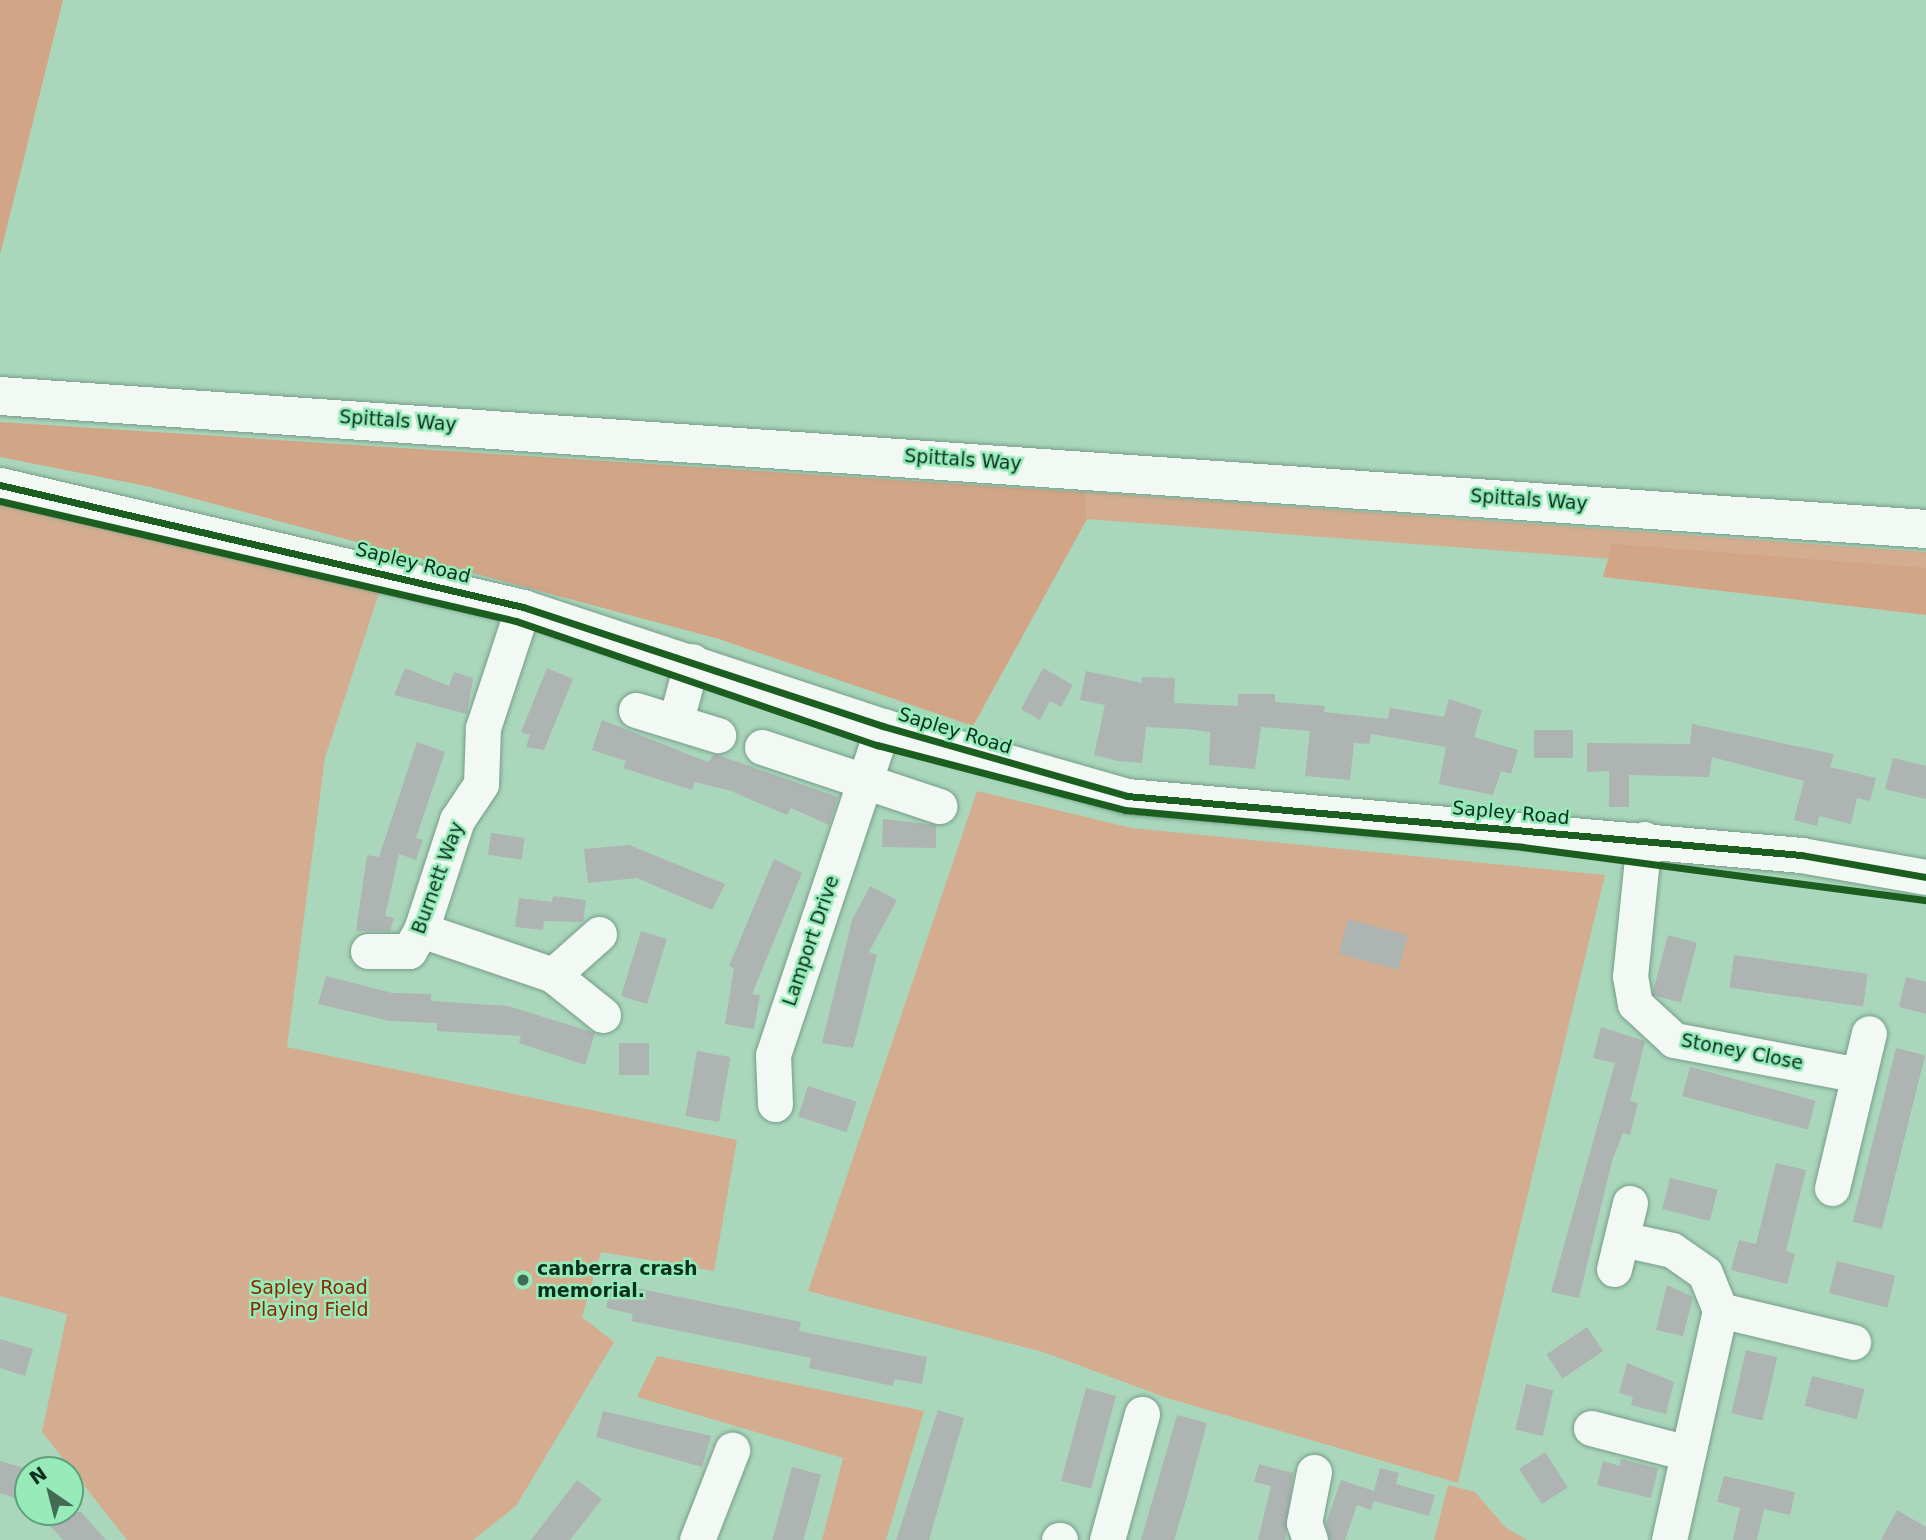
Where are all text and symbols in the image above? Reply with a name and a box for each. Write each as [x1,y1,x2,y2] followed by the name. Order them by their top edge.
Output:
[339,406,457,436] street label: Spittals Way
[904,445,1022,475] street label: Spittals Way
[1470,485,1588,515] street label: Spittals Way
[353,538,473,588] street label: Sapley Road
[895,703,1015,759] street label: Sapley Road
[1451,797,1571,829] street label: Sapley Road
[407,819,469,937] street label: Burnett Way
[778,873,844,1009] street label: Lamport Drive
[1679,1029,1805,1075] street label: Stoney Close
[537,1258,698,1302] place label: canberra crash memorial.
[515,1272,531,1288] marker: canberra crash memorial.
[250,1277,368,1321] park label: Sapley Road Playing Field
[14,1456,84,1526] north arrow
[25,1462,51,1489] text: N

